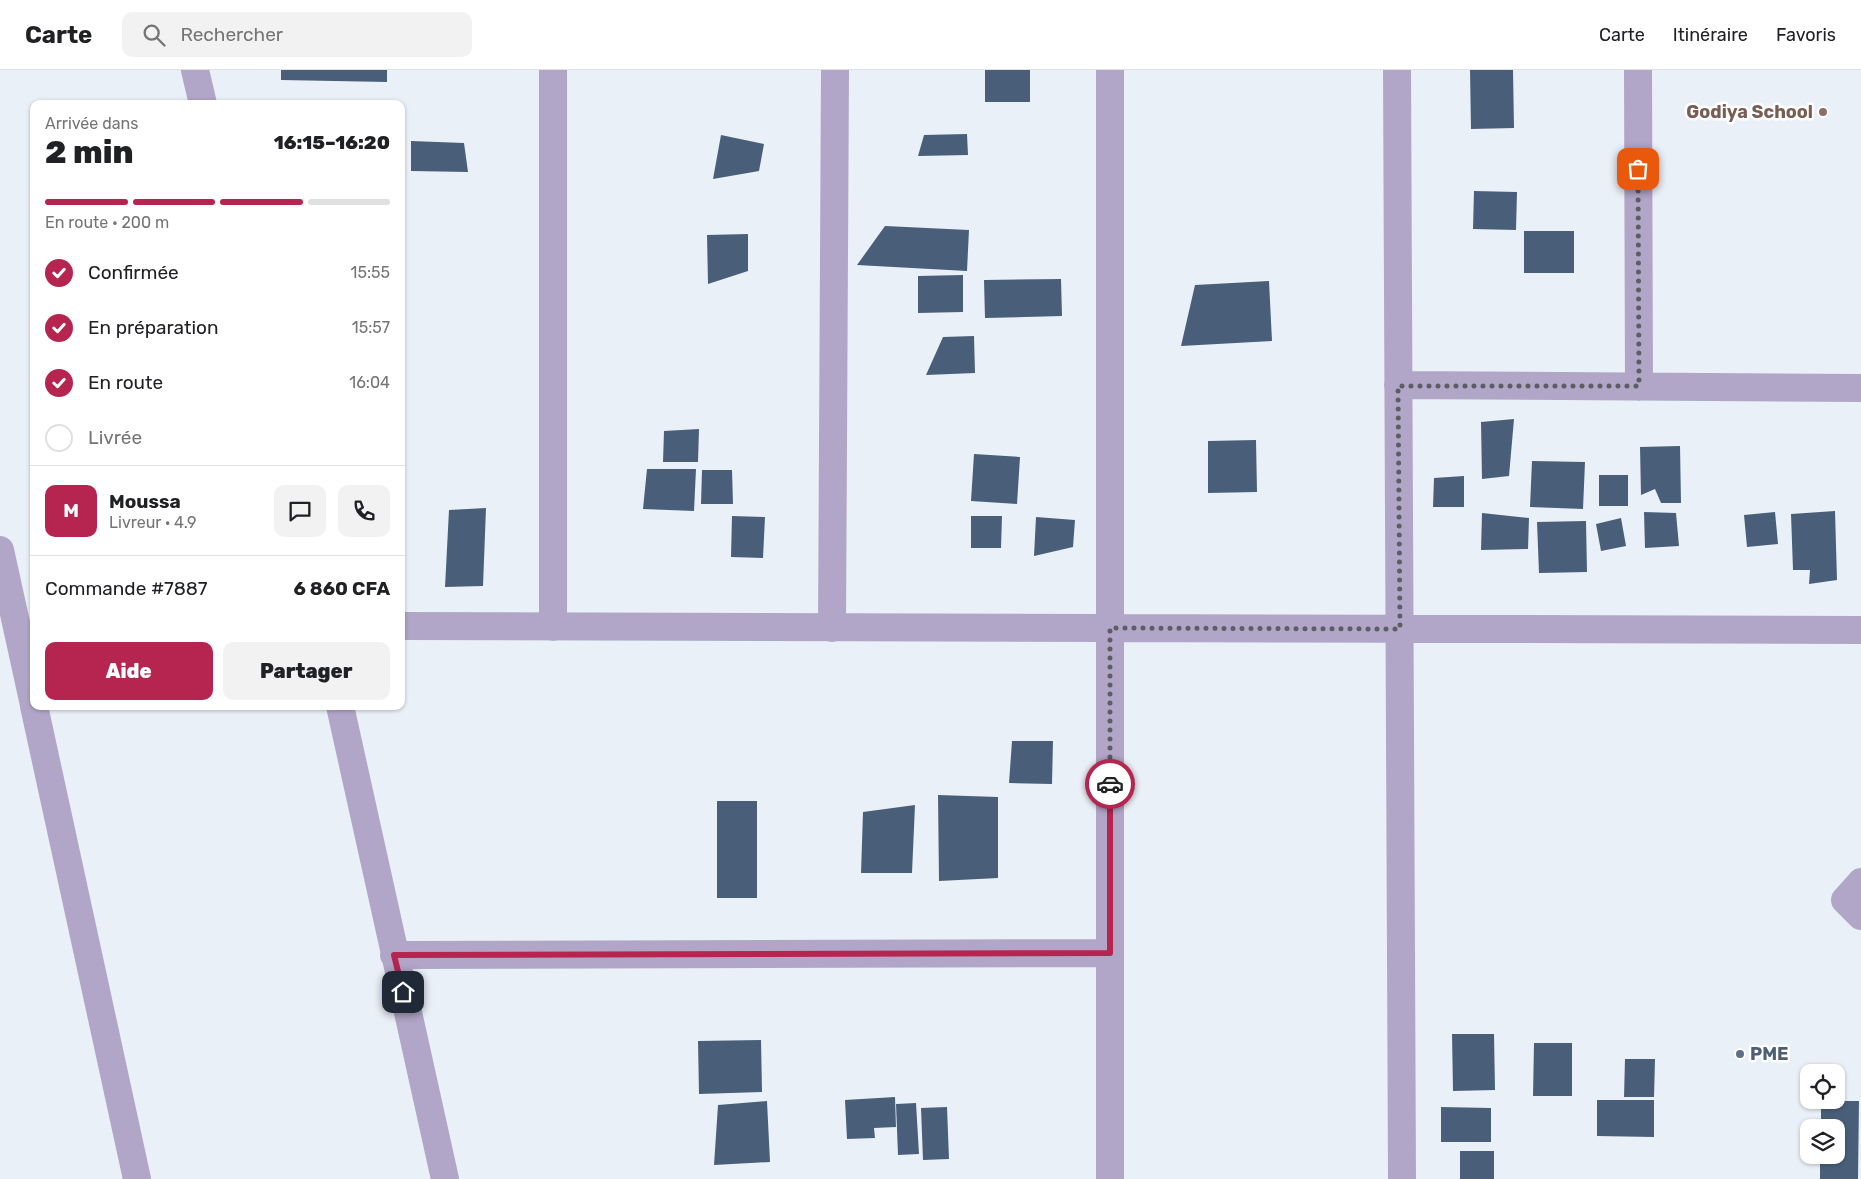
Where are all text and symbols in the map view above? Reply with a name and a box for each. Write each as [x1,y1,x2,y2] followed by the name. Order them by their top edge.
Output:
[122,12,472,57] search box
[25,21,92,49] text: Carte
[140,21,168,49] icon: search
[180,23,283,46] text: Rechercher
[1599,24,1645,46] text: Carte
[1673,24,1748,46] text: Itinéraire
[1776,24,1836,46] text: Favoris
[1686,101,1813,123] place label: Godiya School
[1817,106,1829,118] marker: Godiya School
[45,114,138,133] text: Arrivée dans
[274,131,390,154] text: 16:15–16:20
[45,133,134,171] text: 2 min
[1617,148,1659,190] pin
[1624,155,1652,183] icon: bag
[45,213,169,232] text: En route · 200 m
[45,259,73,287] icon: check
[88,261,179,284] text: Confirmée
[351,263,390,282] text: 15:55
[45,314,73,342] icon: check
[88,316,218,339] text: En préparation
[352,318,390,337] text: 15:57
[45,369,73,397] icon: check
[88,371,163,394] text: En route
[349,373,390,392] text: 16:04
[88,426,142,449] text: Livrée
[274,485,326,537] button: chat
[338,485,390,537] button: phone
[109,490,181,513] text: Moussa
[63,499,79,522] text: M
[109,513,197,532] text: Livreur · 4.9
[45,577,208,600] text: Commande #7887
[293,577,390,600] text: 6 860 CFA
[45,642,213,700] button: Aide
[223,642,390,700] button: Partager
[1085,759,1135,809] courier
[1096,770,1124,798] icon: car
[382,971,424,1013] pin
[389,978,417,1006] icon: home
[1750,1043,1789,1065] place label: PME
[1734,1048,1746,1060] marker: PME
[1800,1064,1845,1164] map controls
[1800,1064,1845,1109] button: locate
[1800,1119,1845,1164] button: layers

